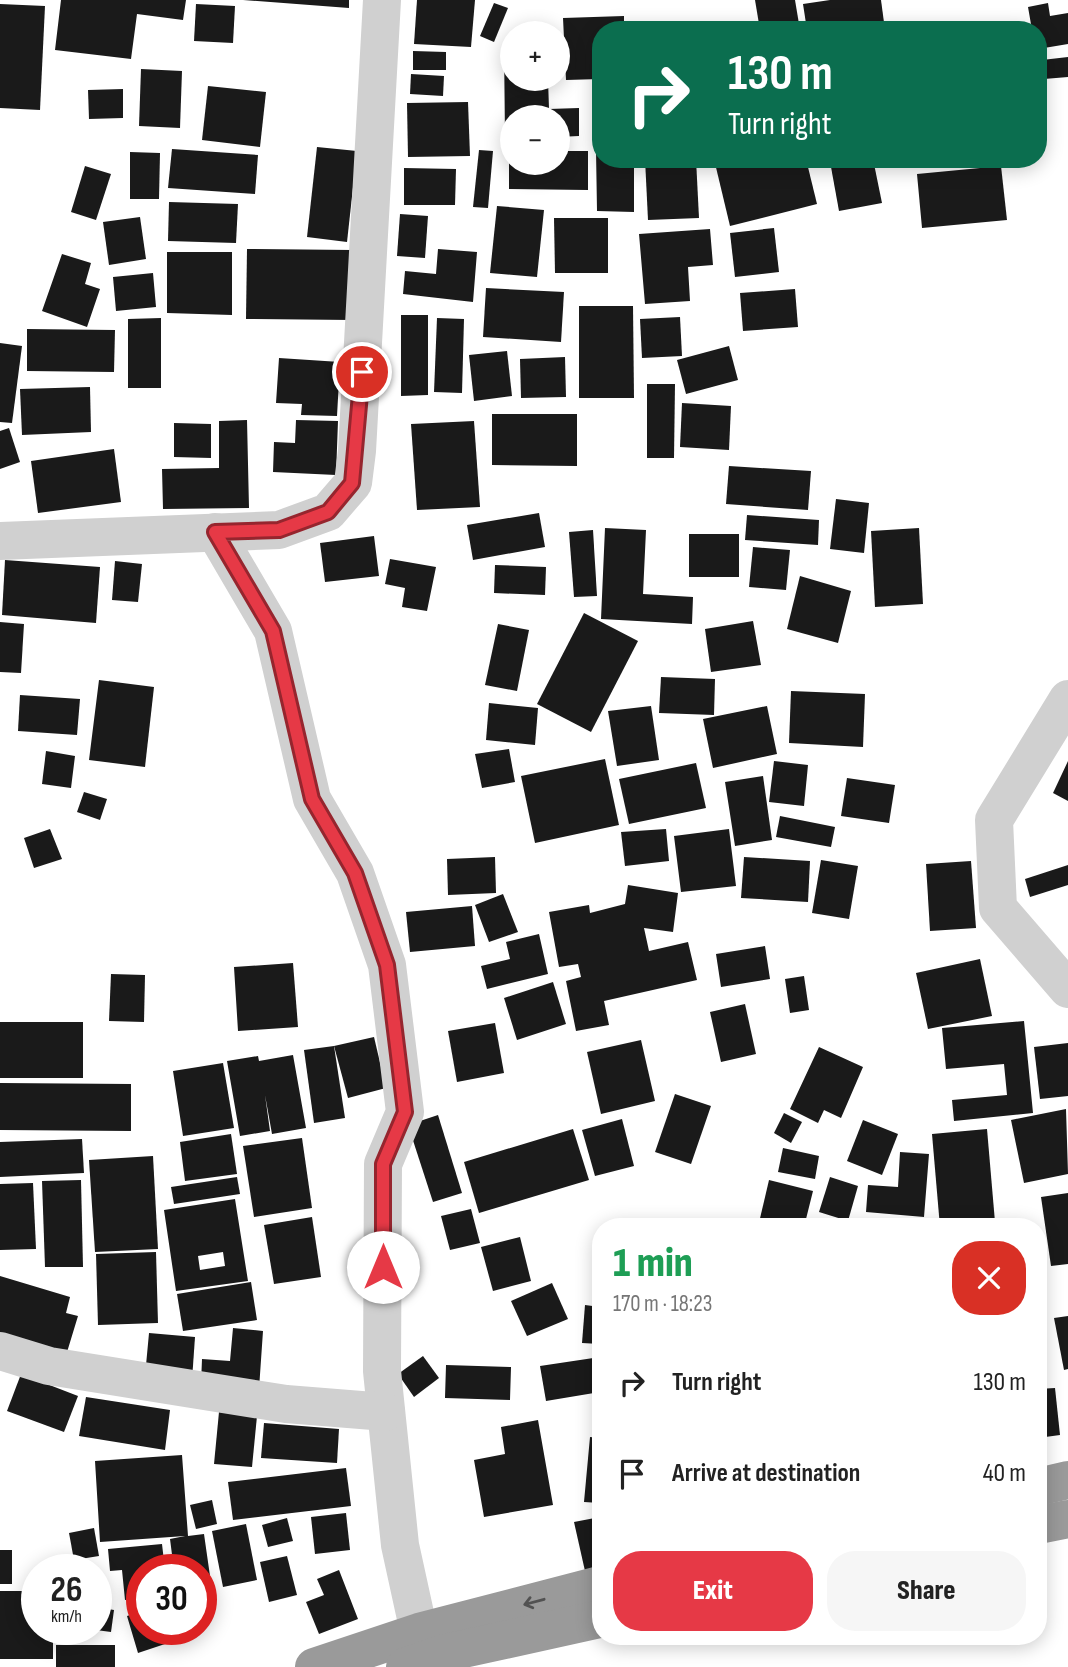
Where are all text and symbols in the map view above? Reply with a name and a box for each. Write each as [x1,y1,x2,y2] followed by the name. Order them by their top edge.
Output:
[500,21,570,175] map controls
[500,21,570,91] button: +
[728,45,833,104] text: 130 m
[613,49,704,140] icon: right
[500,105,570,175] button: −
[728,105,832,144] text: Turn right
[332,342,392,402] pin
[343,353,381,391] icon: arrive
[346,1230,420,1304] position arrow
[613,1238,693,1289] text: 1 min
[952,1241,1026,1315] button: close
[613,1290,712,1318] text: 170 m · 18:23
[613,1364,651,1402] icon: right
[672,1367,761,1398] text: Turn right
[974,1367,1026,1398] text: 130 m
[613,1455,651,1493] icon: arrive
[672,1458,860,1489] text: Arrive at destination
[983,1458,1026,1489] text: 40 m
[613,1551,813,1631] button: Exit
[827,1551,1026,1631] button: Share
[126,1554,217,1645] speed limit sign: 30
[51,1569,82,1612] text: 26
[523,1596,546,1609] one-way arrow
[51,1606,82,1627] text: km/h

